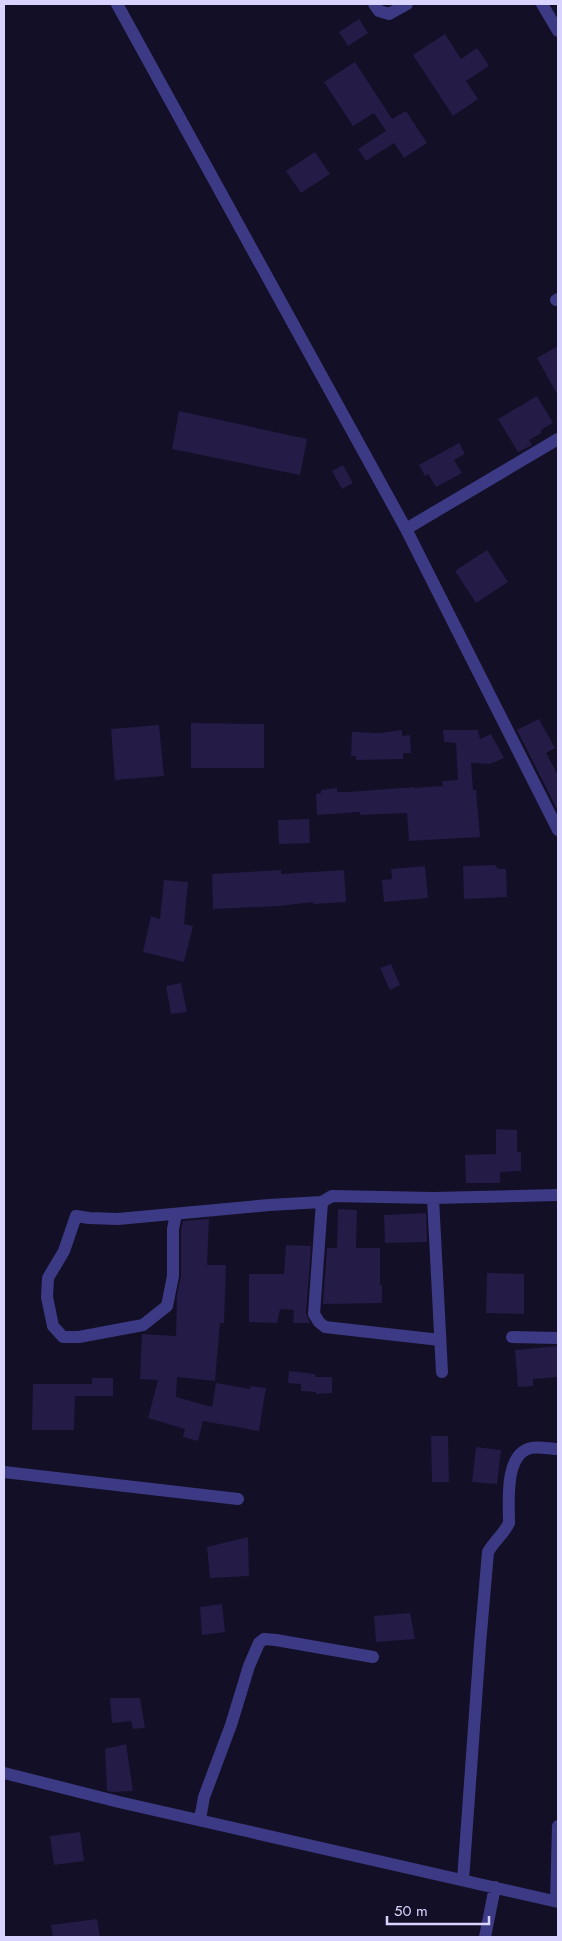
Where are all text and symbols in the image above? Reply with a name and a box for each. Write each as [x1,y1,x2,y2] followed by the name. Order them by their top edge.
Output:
[387,1894,490,1926] scale bar
[394,1900,428,1922] text: 50 m

